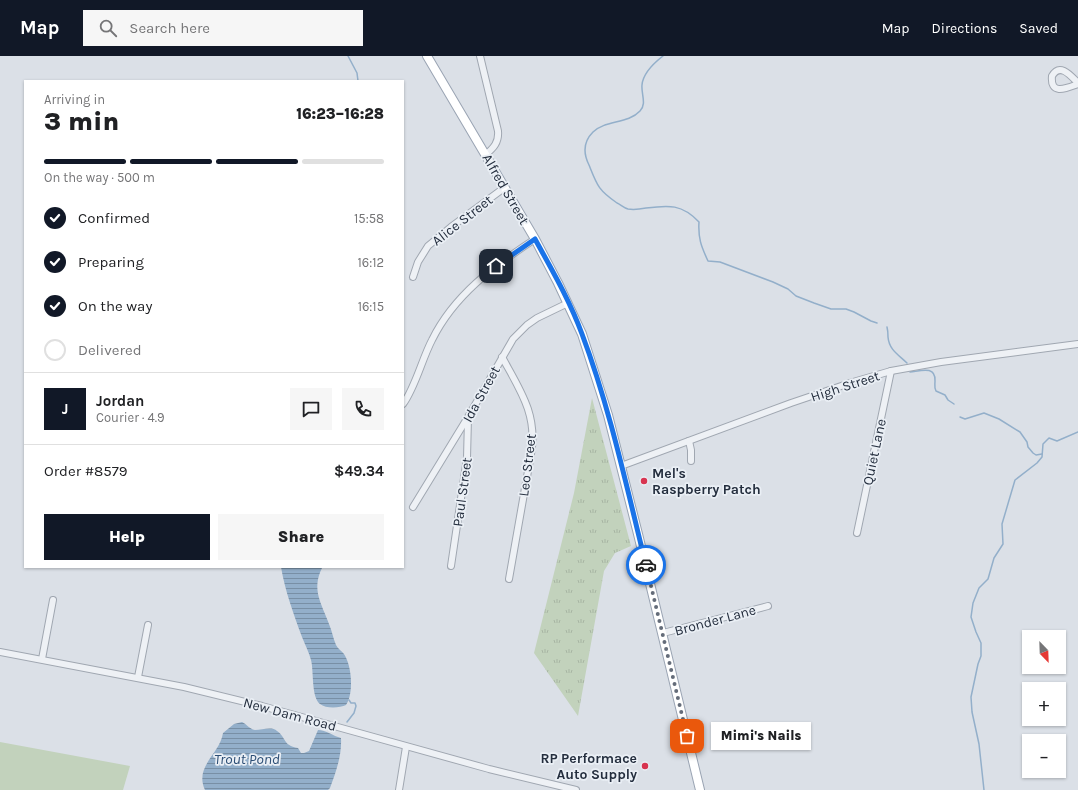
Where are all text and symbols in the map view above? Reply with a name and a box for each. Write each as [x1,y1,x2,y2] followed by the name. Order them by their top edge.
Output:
[83,10,363,46] search box
[20,17,59,39] text: Map
[97,17,119,39] icon: search
[129,19,210,37] text: Search here
[882,20,910,37] text: Map
[932,20,997,37] text: Directions
[1019,20,1058,37] text: Saved
[44,92,105,107] text: Arriving in
[296,105,384,123] text: 16:23–16:28
[44,106,119,137] text: 3 min
[478,151,533,228] street label: Alfred Street
[44,170,155,185] text: On the way · 500 m
[429,191,496,249] street label: Alice Street
[44,207,66,229] icon: check
[78,209,150,227] text: Confirmed
[354,211,384,226] text: 15:58
[479,249,513,283] pin
[44,251,66,273] icon: check
[78,253,144,271] text: Preparing
[357,255,384,270] text: 16:12
[485,255,507,277] icon: home
[44,295,66,317] icon: check
[78,297,152,315] text: On the way
[358,299,384,314] text: 16:15
[78,341,142,359] text: Delivered
[459,363,504,425] street label: Ida Street
[808,367,882,406] street label: High Street
[290,388,332,430] button: chat
[342,388,384,430] button: phone
[96,392,144,410] text: Jordan
[62,400,68,418] text: J
[96,410,165,425] text: Courier · 4.9
[859,417,890,487] street label: Quiet Lane
[515,433,540,497] street label: Leo Street
[449,456,476,528] street label: Paul Street
[44,462,128,480] text: Order #8579
[334,462,384,480] text: $49.34
[652,465,761,498] place label: Mel's Raspberry Patch
[639,476,649,486] marker: Mel's Raspberry Patch
[44,514,210,560] button: Help
[218,514,384,560] button: Share
[626,545,666,585] courier
[635,554,657,576] icon: car
[673,601,758,640] street label: Bronder Lane
[1022,630,1066,674] north arrow
[1022,630,1066,778] map controls
[1022,682,1066,726] button: +
[241,694,338,735] street label: New Dam Road
[670,719,704,753] pin
[711,722,811,750] callout: Mimi's Nails
[676,725,698,747] icon: bag
[721,728,801,743] text: Mimi's Nails
[1022,734,1066,778] button: −
[214,750,280,768] water label: Trout Pond
[540,750,637,783] place label: RP Performace Auto Supply
[640,761,650,771] marker: RP Performace Auto Supply

